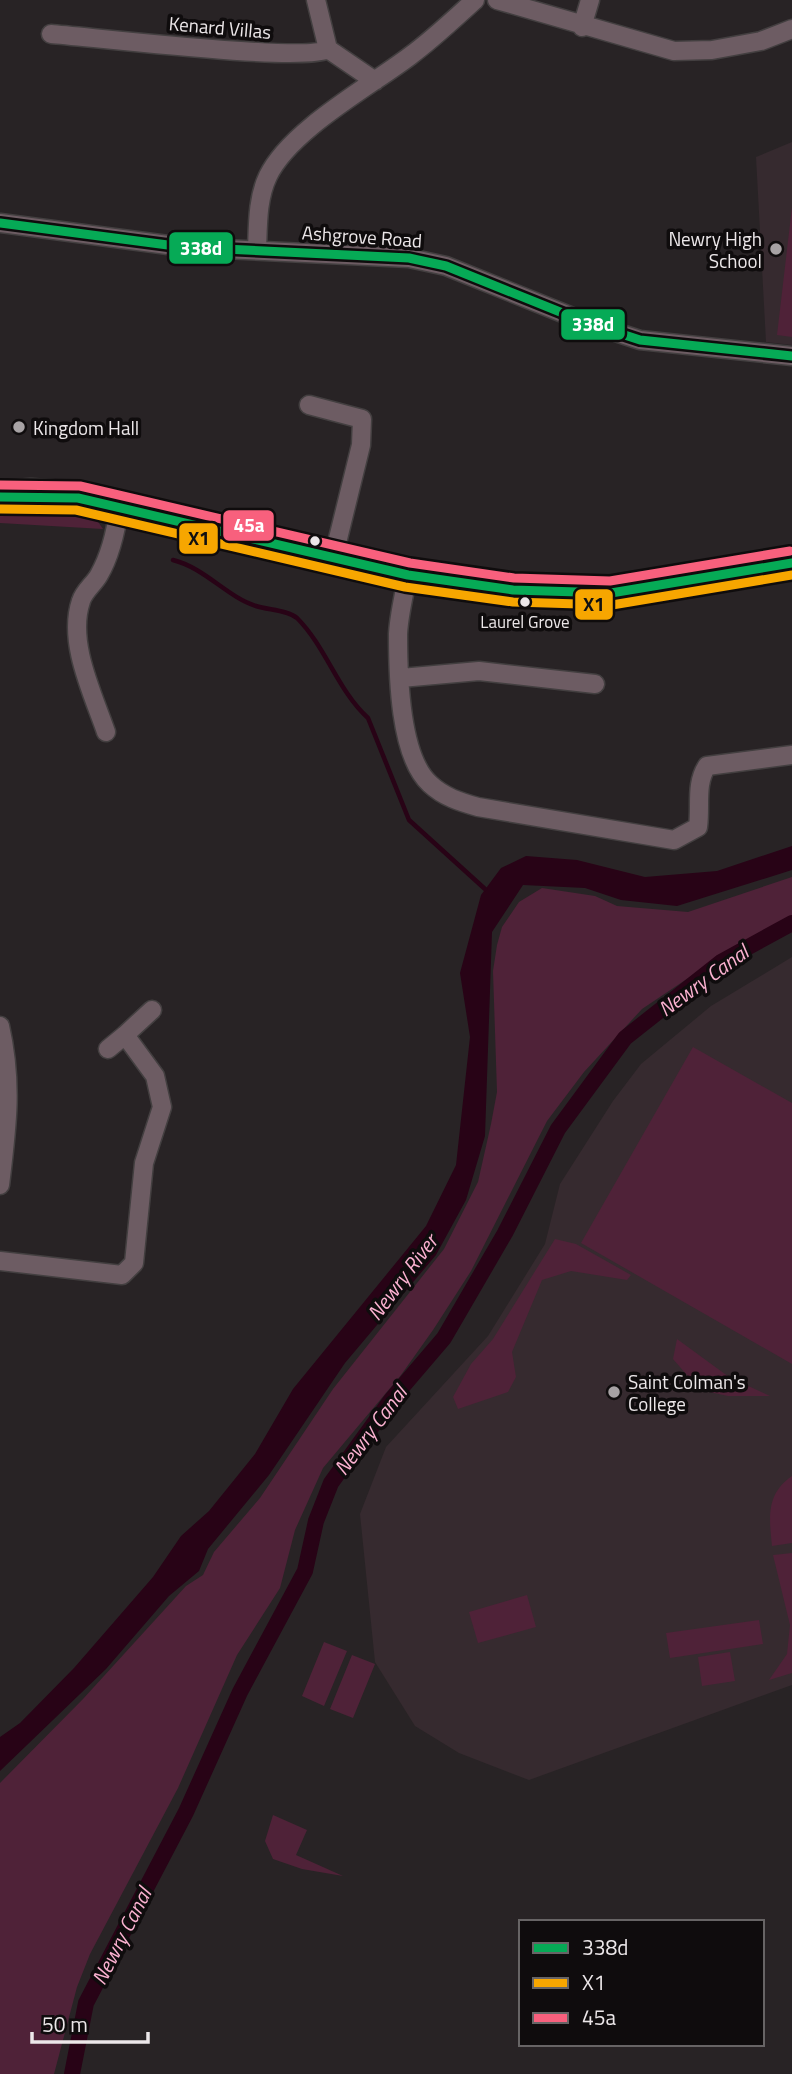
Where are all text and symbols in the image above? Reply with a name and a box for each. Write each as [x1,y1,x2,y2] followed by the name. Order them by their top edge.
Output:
[168,8,273,46] street label: Kenard Villas
[301,217,423,255] street label: Ashgrove Road
[668,224,762,275] place label: Newry High School
[168,231,234,265] line badge: 338d
[180,233,222,262] text: 338d
[768,241,784,257] marker: Newry High School
[560,308,626,341] line badge: 338d
[572,309,614,338] text: 338d
[33,413,139,442] place label: Kingdom Hall
[11,419,27,435] marker: Kingdom Hall
[222,509,275,542] line badge: 45a
[234,510,265,539] text: 45a
[178,522,219,555] line badge: X1
[188,523,210,552] text: X1
[308,534,322,548] unlabelled marker
[574,588,614,621] line badge: X1
[583,589,605,618] text: X1
[518,595,532,609] marker: Laurel Grove
[480,609,570,635] place label: Laurel Grove
[651,935,757,1024] water label: Newry Canal
[359,1225,446,1327] water label: Newry River
[628,1367,746,1418] place label: Saint Colman's College
[326,1376,416,1482] water label: Newry Canal
[606,1384,622,1400] marker: Saint Colman's College
[83,1880,160,1990] water label: Newry Canal
[519,1920,764,2046] legend
[582,1931,628,1963] text: 338d
[582,1966,605,1998] text: X1
[32,2000,147,2044] scale bar
[582,2001,617,2033] text: 45a
[42,2008,88,2040] text: 50 m

